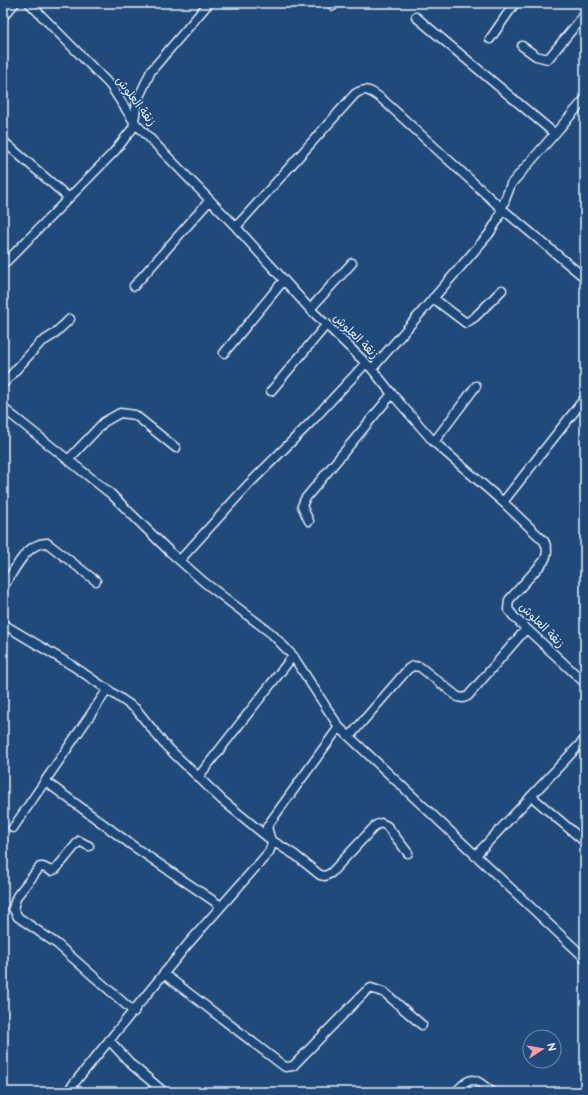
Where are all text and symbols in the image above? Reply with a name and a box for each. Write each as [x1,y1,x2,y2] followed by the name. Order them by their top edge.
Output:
[112,73,159,129] street label: زنقة العلوش
[330,310,382,362] street label: زنقة العلوش
[516,599,568,651] street label: زنقة العلوش
[522,1029,562,1069] north arrow
[544,1042,559,1052] text: N

